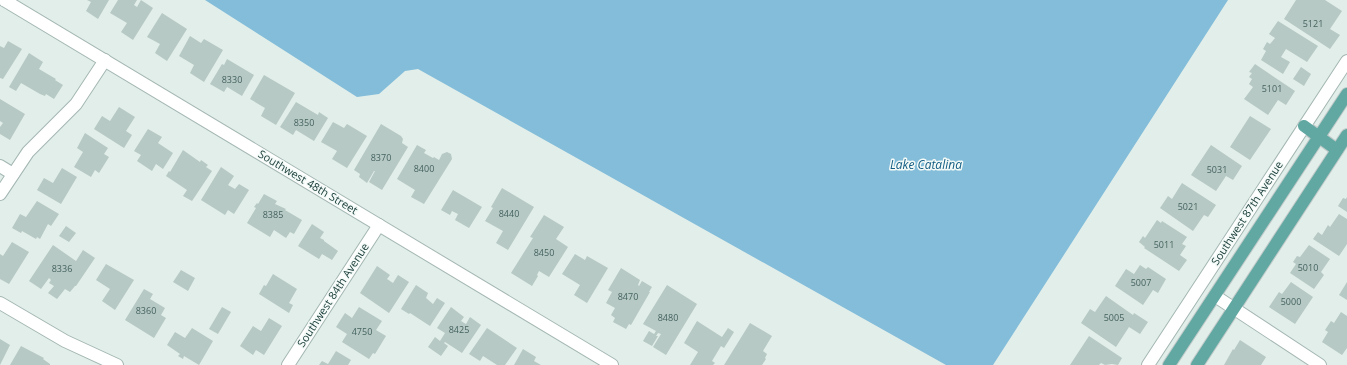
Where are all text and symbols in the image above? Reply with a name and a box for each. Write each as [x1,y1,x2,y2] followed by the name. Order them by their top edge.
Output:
[1303,17,1323,30] house number: 5121
[222,73,242,86] house number: 8330
[1262,82,1282,95] house number: 5101
[294,116,314,129] house number: 8350
[256,146,361,217] street label: Southwest 48th Street
[371,151,391,164] house number: 8370
[890,156,962,173] water label: Lake Catalina
[1207,158,1286,268] street label: Southwest 87th Avenue
[414,162,434,175] house number: 8400
[1207,163,1227,176] house number: 5031
[1178,200,1198,213] house number: 5021
[499,207,519,220] house number: 8440
[263,208,283,221] house number: 8385
[1154,238,1174,251] house number: 5011
[293,240,372,350] street label: Southwest 84th Avenue
[534,246,554,259] house number: 8450
[1298,261,1318,274] house number: 5010
[52,262,72,275] house number: 8336
[1131,276,1151,289] house number: 5007
[618,290,638,303] house number: 8470
[1281,295,1301,308] house number: 5000
[136,304,156,317] house number: 8360
[658,311,678,324] house number: 8480
[1104,311,1124,324] house number: 5005
[449,323,469,336] house number: 8425
[352,325,372,338] house number: 4750

